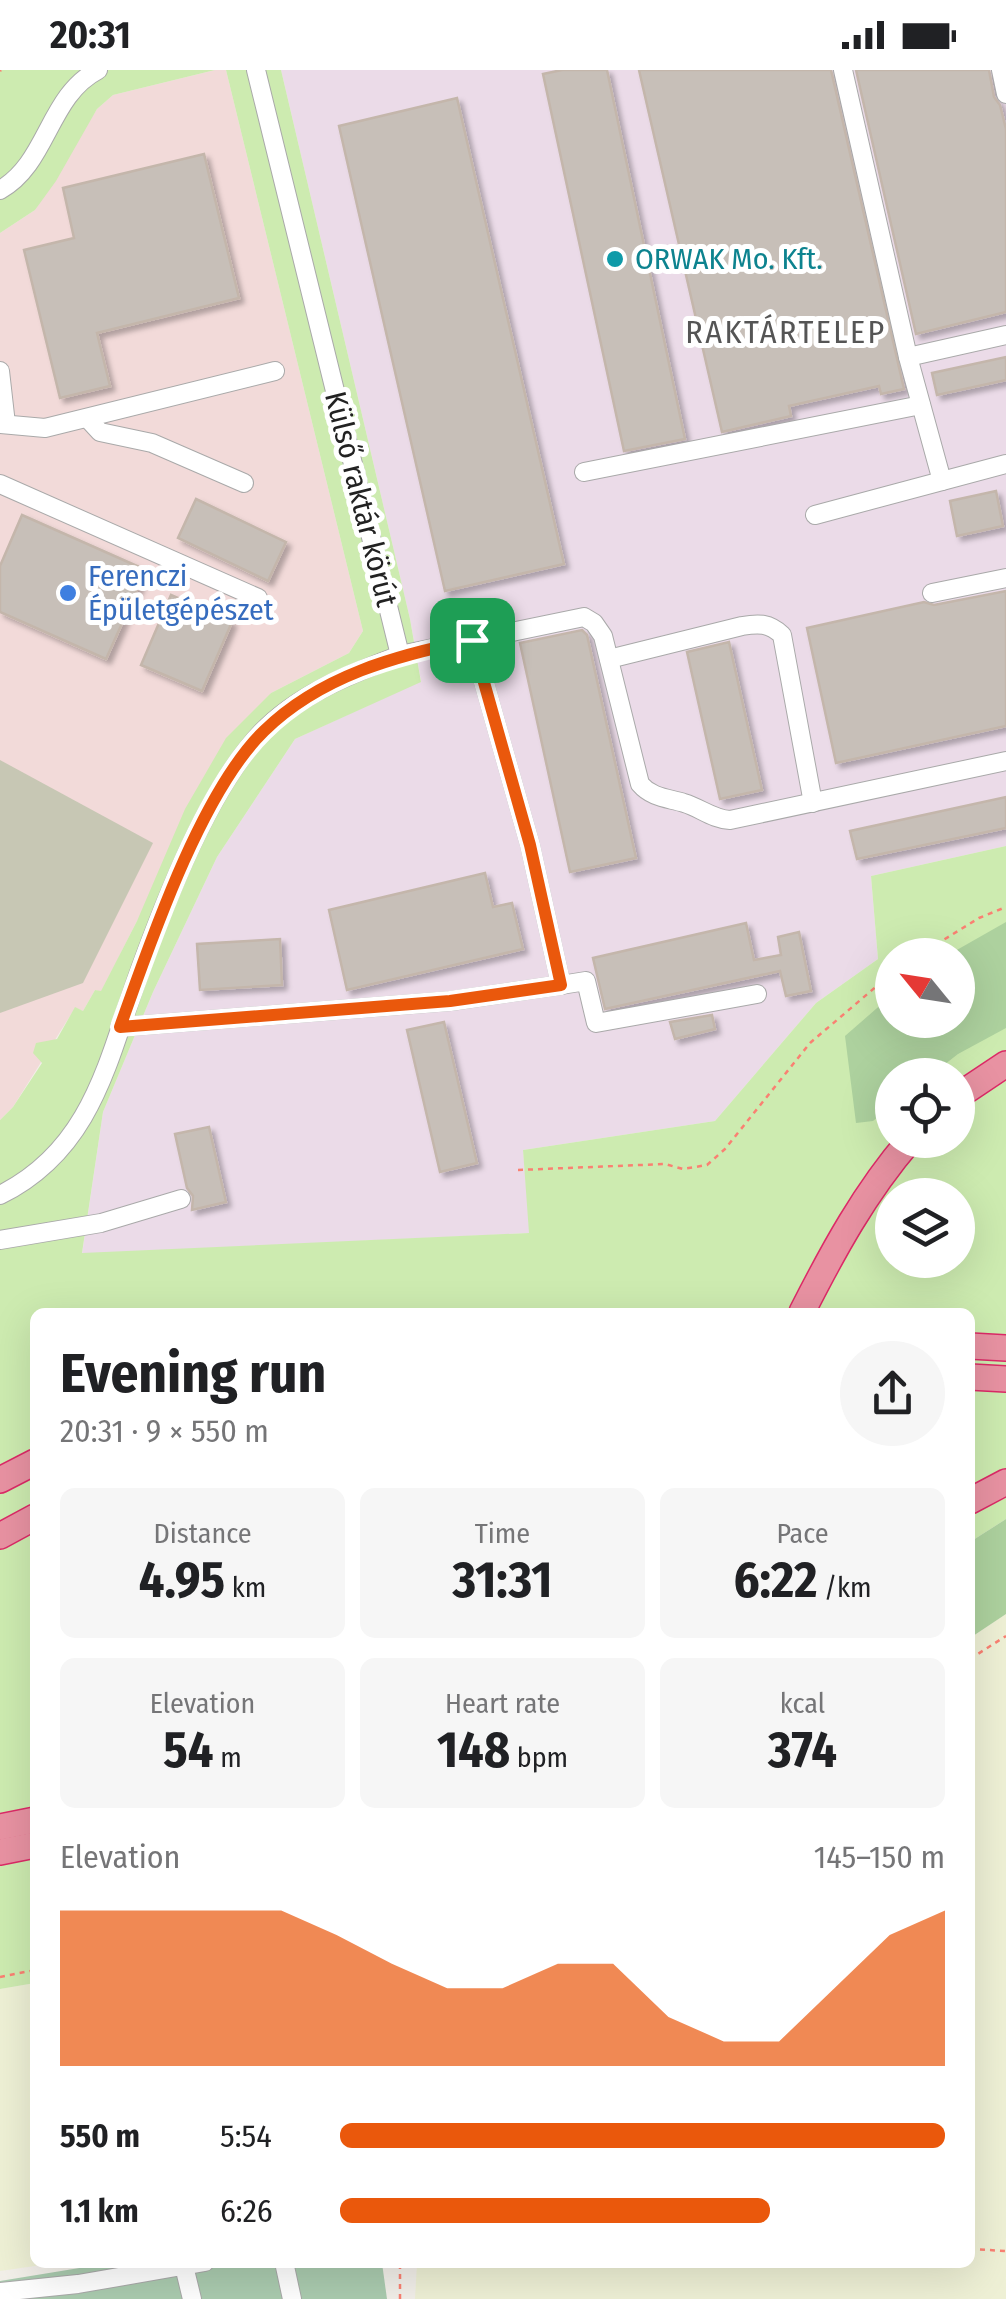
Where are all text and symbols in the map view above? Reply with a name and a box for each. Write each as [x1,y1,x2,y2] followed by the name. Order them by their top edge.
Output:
[50,12,131,58] text: 20:31
[635,241,823,277] place label: ORWAK Mo. Kft.
[604,248,626,270] marker: ORWAK Mo. Kft.
[685,313,887,351] district label: RAKTÁRTELEP
[317,388,405,610] street label: Külső raktár körút
[88,558,274,628] place label: Ferenczi Épületgépészet
[57,582,79,604] marker: Ferenczi Épületgépészet
[430,598,515,683] pin
[445,613,500,668] icon: arrive
[875,938,975,1038] north arrow
[875,938,975,1278] map controls
[875,1058,975,1158] button: locate
[875,1178,975,1278] button: layers
[60,1341,326,1407] text: Evening run
[840,1341,945,1446] button: share
[60,1412,269,1450] text: 20:31 · 9 × 550 m
[153,1517,252,1550] text: Distance
[475,1517,530,1550] text: Time
[776,1517,829,1550] text: Pace
[139,1550,225,1610] text: 4.95
[453,1550,552,1610] text: 31:31
[733,1550,817,1610] text: 6:22
[225,1571,266,1604] text: km
[817,1571,872,1604] text: /km
[150,1687,255,1720] text: Elevation
[445,1687,560,1720] text: Heart rate
[780,1687,825,1720] text: kcal
[163,1720,214,1780] text: 54
[437,1720,510,1780] text: 148
[768,1720,837,1780] text: 374
[214,1741,242,1774] text: m
[510,1741,568,1774] text: bpm
[60,1838,180,1876] text: Elevation
[814,1838,945,1876] text: 145–150 m
[60,2117,140,2155] text: 550 m
[220,2117,272,2155] text: 5:54
[60,2192,139,2230] text: 1.1 km
[220,2192,273,2230] text: 6:26

